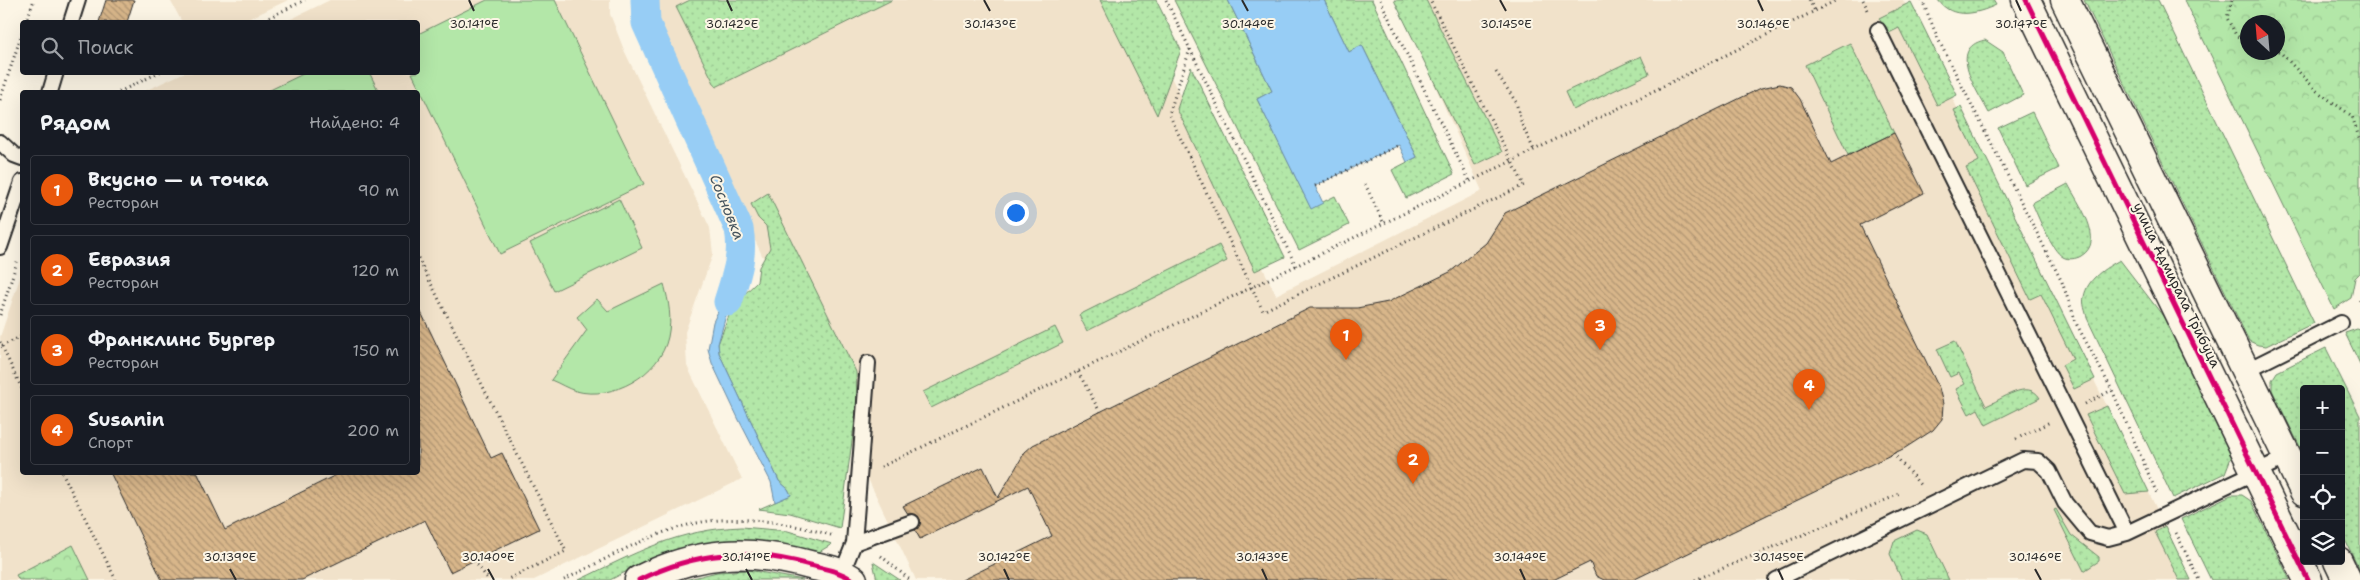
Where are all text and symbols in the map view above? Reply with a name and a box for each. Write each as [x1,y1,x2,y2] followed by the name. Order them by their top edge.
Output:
[2240,15,2285,60] north arrow
[449,16,499,32] text: 30.141°E
[706,16,758,32] text: 30.142°E
[964,16,1016,32] text: 30.143°E
[1222,16,1274,32] text: 30.144°E
[1480,16,1532,32] text: 30.145°E
[1737,16,1789,32] text: 30.146°E
[1995,16,2047,32] text: 30.147°E
[20,20,420,75] search box
[38,34,66,62] icon: search
[78,35,133,60] text: Поиск
[40,109,110,137] text: Рядом
[309,112,400,133] text: Найдено: 4
[88,167,269,192] text: Вкусно — и точка
[705,171,749,243] water label: Сосновка
[53,180,61,201] text: 1
[358,180,399,201] text: 90 m
[88,192,159,213] text: Ресторан
[2129,199,2225,371] street label: улица Адмирала Трибуца
[1003,200,1029,226] your location
[88,247,171,272] text: Евразия
[51,260,63,281] text: 2
[352,260,399,281] text: 120 m
[88,272,159,293] text: Ресторан
[1584,309,1616,350] pin: 3
[1330,319,1362,360] pin: 1
[88,327,275,352] text: Франклинс Бургер
[51,340,63,361] text: 3
[352,340,399,361] text: 150 m
[88,352,159,373] text: Ресторан
[1793,369,1825,410] pin: 4
[2300,385,2345,565] map controls
[2300,385,2345,430] button: +
[88,407,164,432] text: Susanin
[51,420,63,441] text: 4
[347,420,399,441] text: 200 m
[2300,430,2345,475] button: −
[88,432,133,453] text: Спорт
[1397,443,1429,484] pin: 2
[2300,475,2345,520] button: locate
[2300,520,2345,565] button: layers
[204,549,256,565] text: 30.139°E
[461,549,515,565] text: 30.140°E
[721,549,771,565] text: 30.141°E
[978,549,1030,565] text: 30.142°E
[1236,549,1288,565] text: 30.143°E
[1494,549,1546,565] text: 30.144°E
[1752,549,1804,565] text: 30.145°E
[2009,549,2061,565] text: 30.146°E

